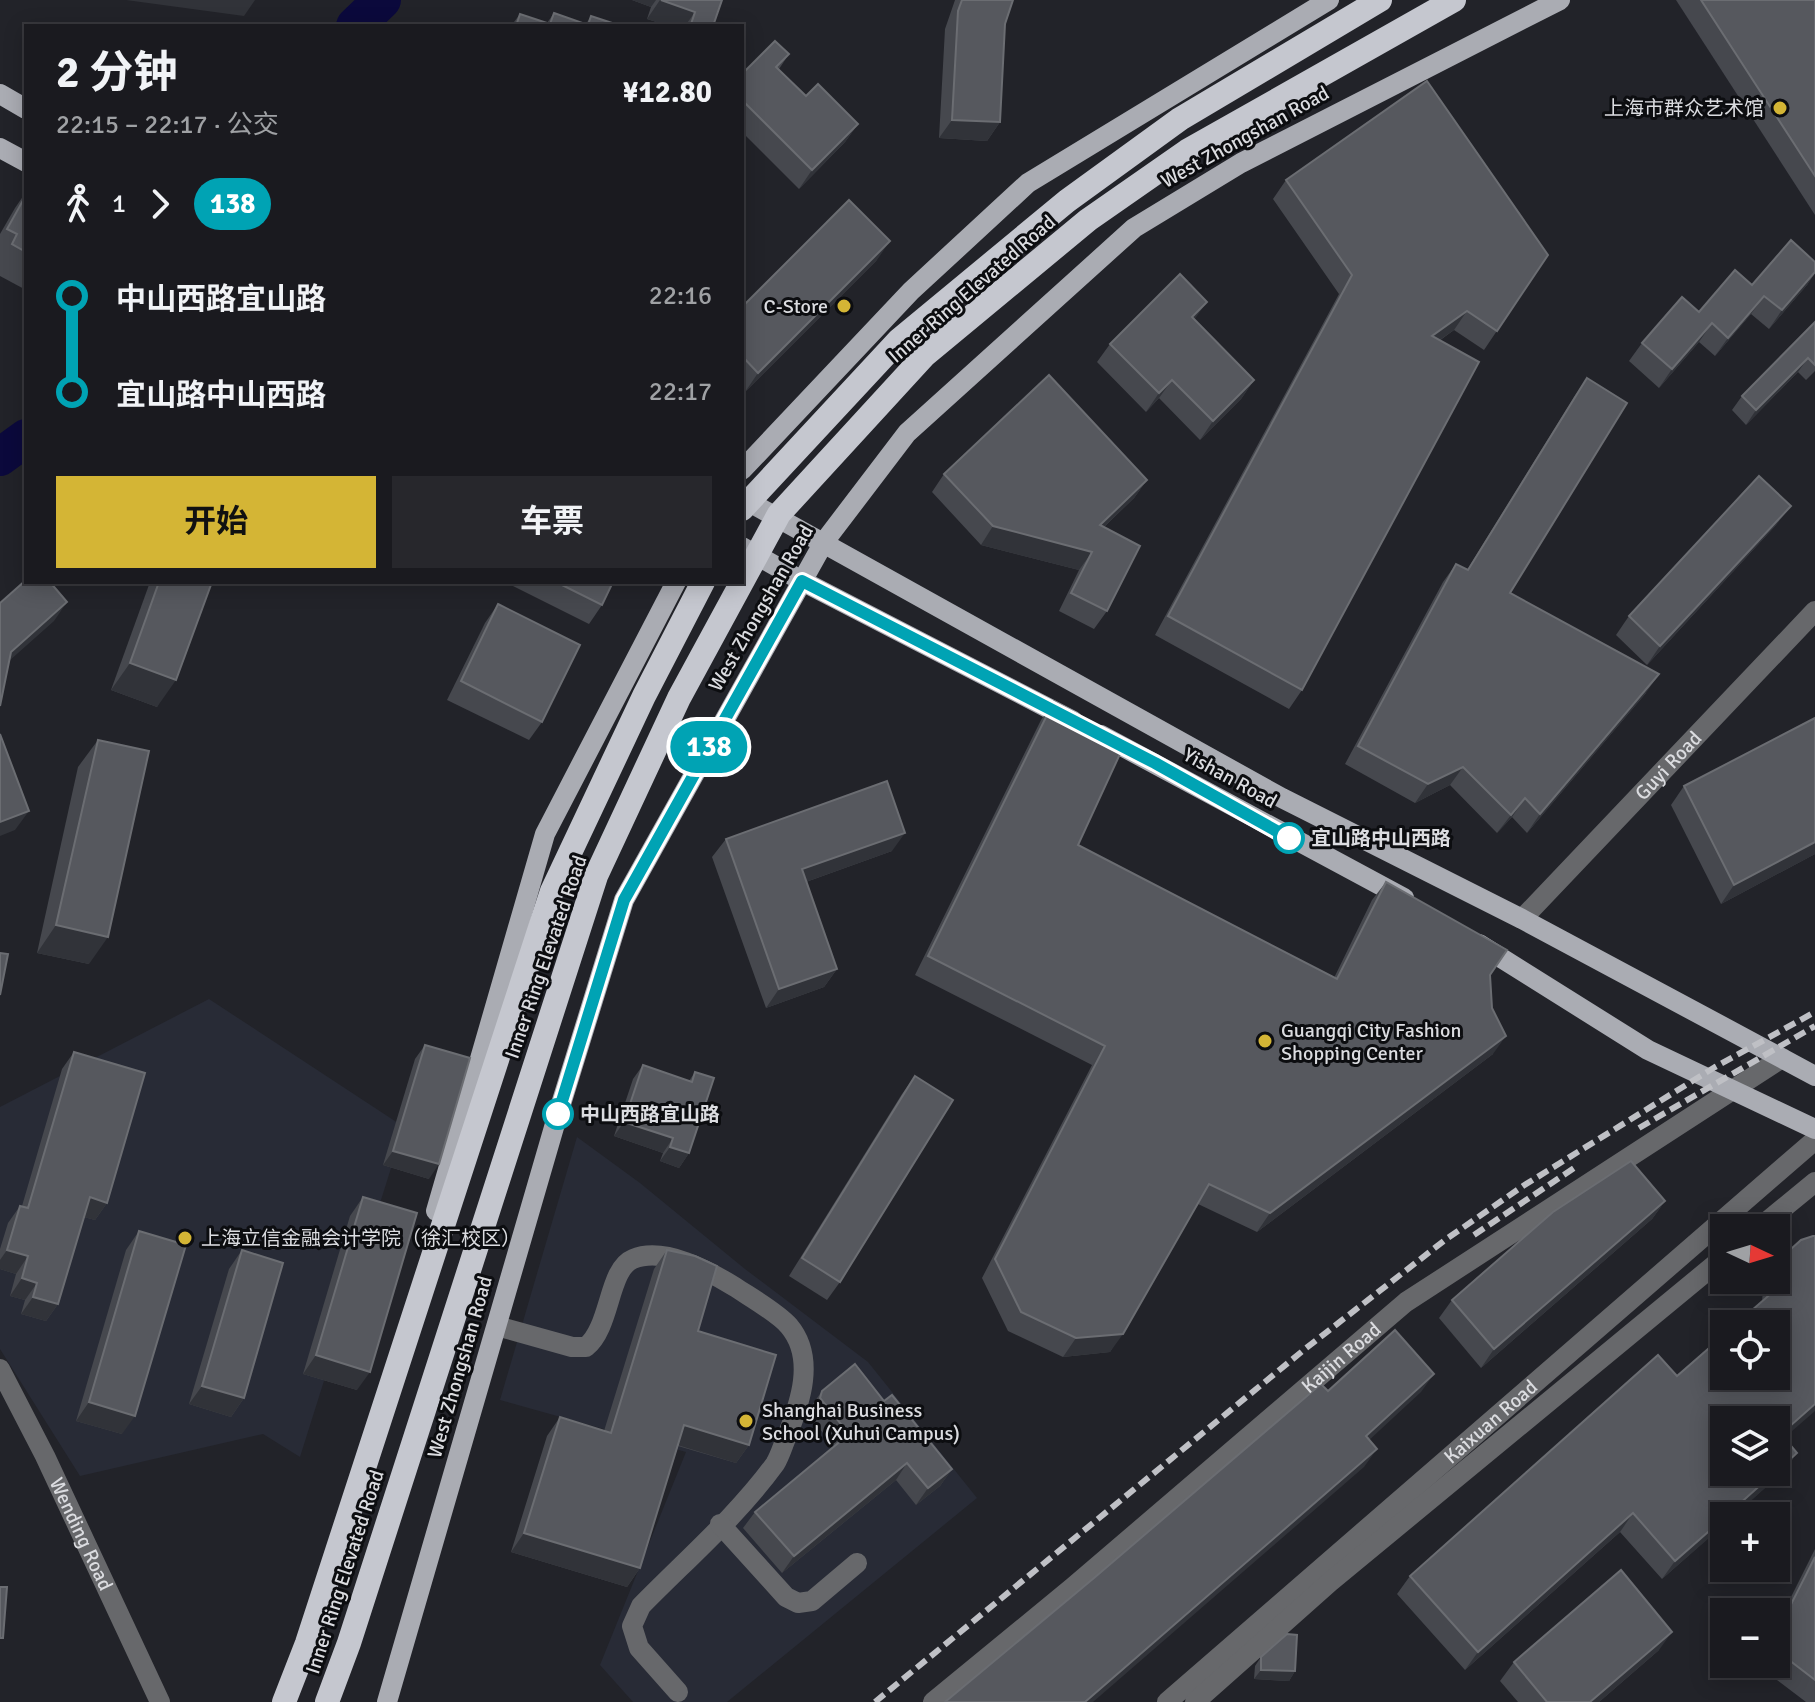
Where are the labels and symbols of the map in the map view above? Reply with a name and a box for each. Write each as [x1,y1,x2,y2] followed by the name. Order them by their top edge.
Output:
[1157,80,1333,194] street label: West Zhongshan Road
[1604,96,1764,121] place label: 上海市群众艺术馆
[1771,99,1789,117] marker: 上海市群众艺术馆
[883,210,1061,368] street label: Inner Ring Elevated Road
[764,294,828,319] place label: C-Store
[835,297,853,315] marker: C-Store
[703,520,819,696] street label: West Zhongshan Road
[663,721,755,773] line badge: 138
[1629,726,1707,805] street label: Guyi Road
[1179,742,1281,814] street label: Yishan Road
[1274,823,1304,853] marker: 宜山路中山西路
[1311,826,1451,851] place label: 宜山路中山西路
[499,852,593,1062] street label: Inner Ring Elevated Road
[1281,1018,1461,1066] place label: Guangqi City Fashion Shopping Center
[1256,1032,1274,1050] marker: Guangqi City Fashion Shopping Center
[543,1099,573,1129] marker: 中山西路宜山路
[580,1102,720,1127] place label: 中山西路宜山路
[1710,1214,1790,1294] north arrow
[201,1226,521,1251] place label: 上海立信金融会计学院（徐汇校区）
[176,1229,194,1247] marker: 上海立信金融会计学院（徐汇校区）
[422,1273,498,1461] street label: West Zhongshan Road
[1296,1317,1386,1399] street label: Kaijin Road
[1438,1374,1542,1469] street label: Kaixuan Road
[762,1398,960,1446] place label: Shanghai Business School (Xuhui Campus)
[737,1412,755,1430] marker: Shanghai Business School (Xuhui Campus)
[300,1467,390,1677] street label: Inner Ring Elevated Road
[44,1473,119,1594] street label: Wending Road

